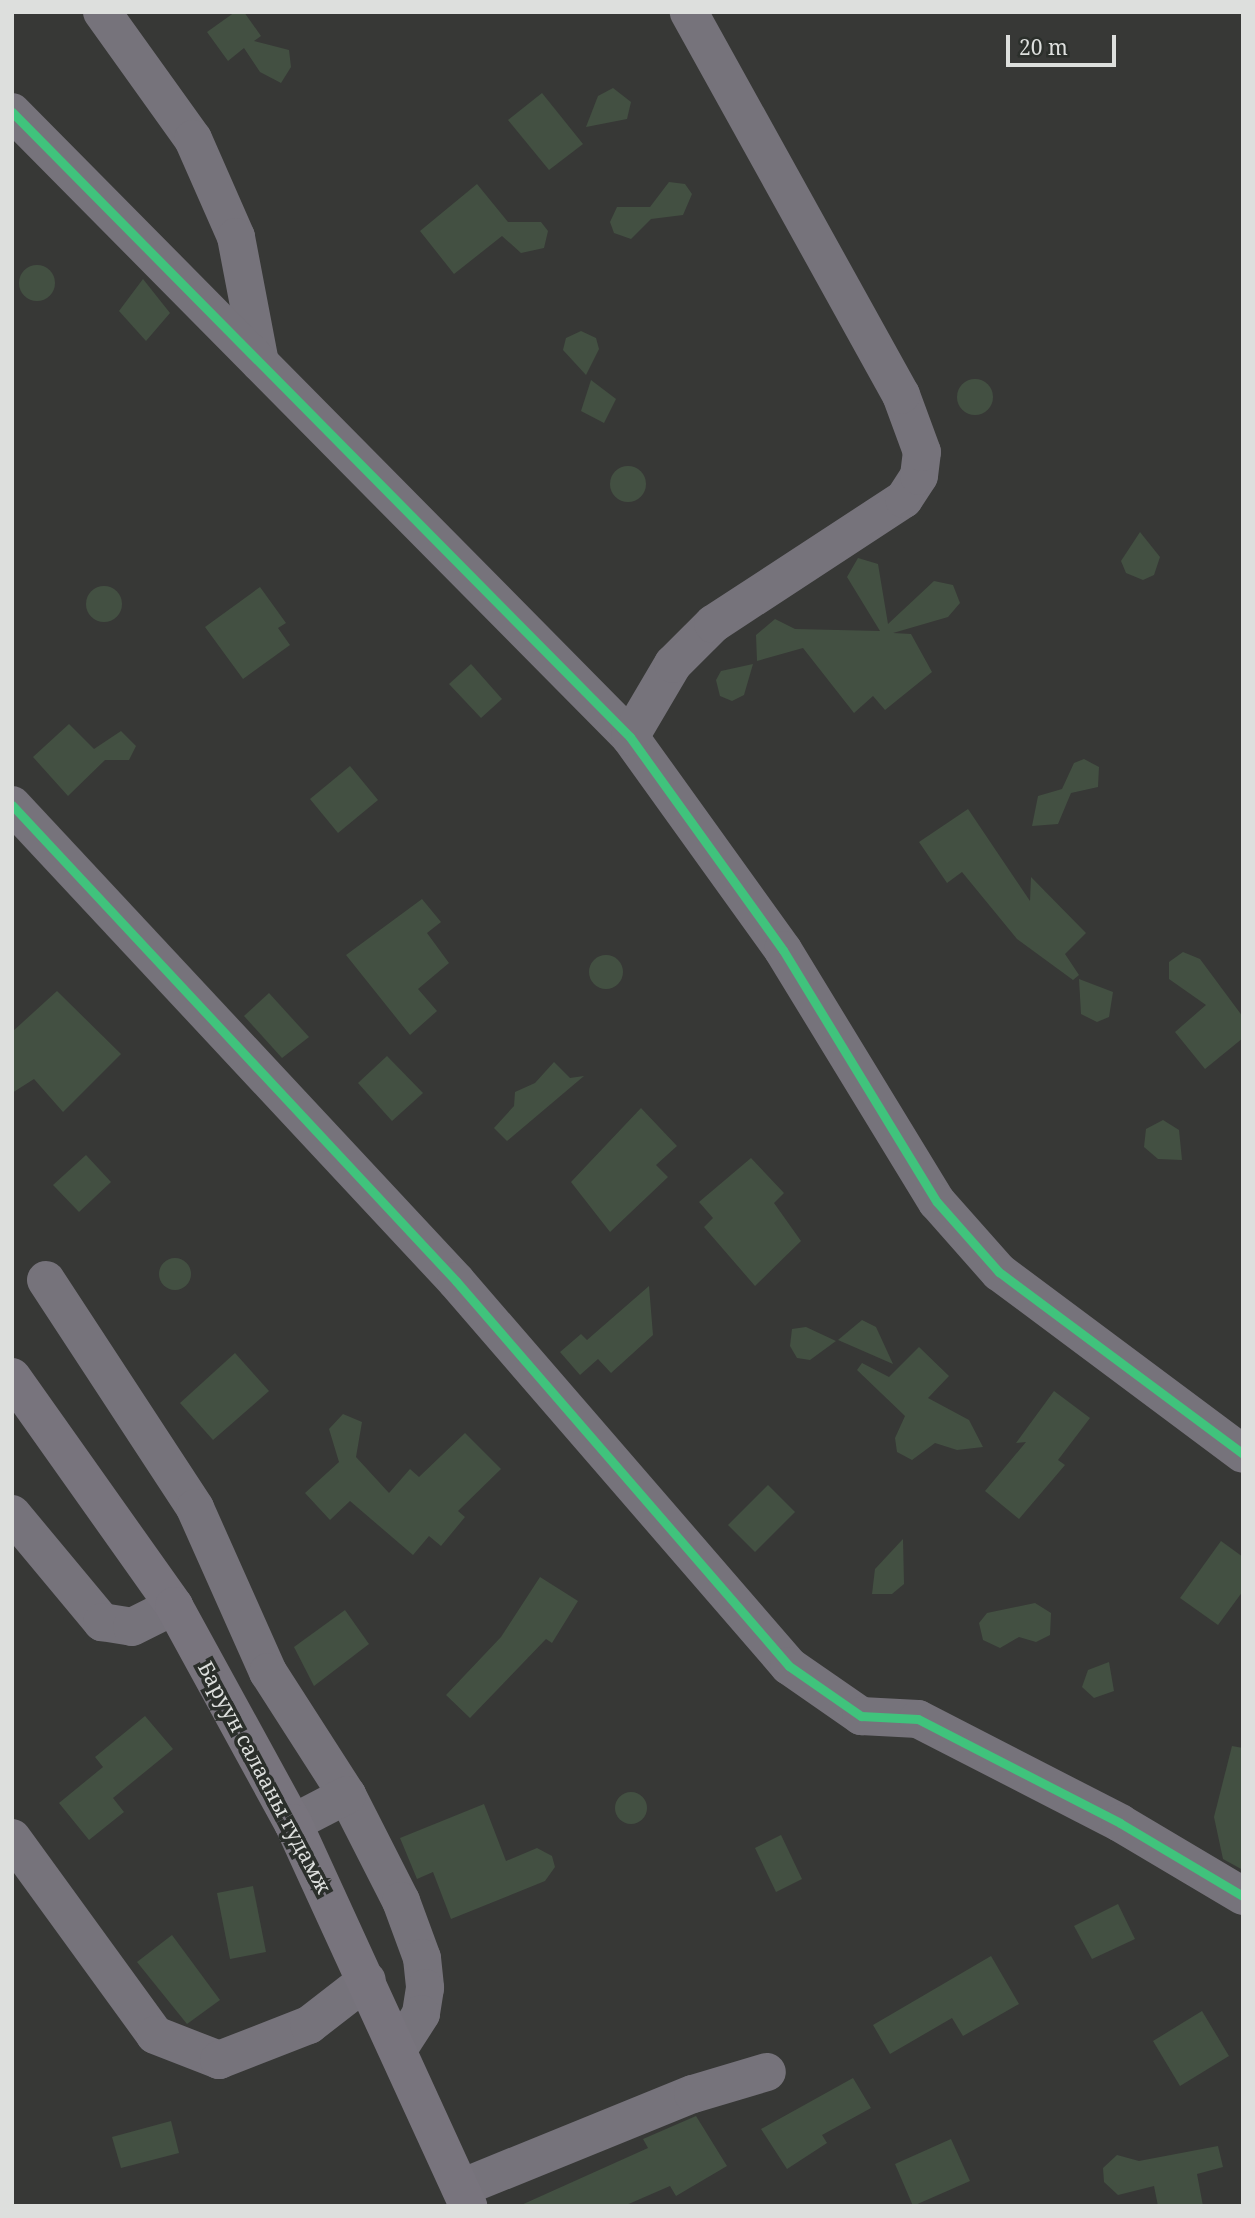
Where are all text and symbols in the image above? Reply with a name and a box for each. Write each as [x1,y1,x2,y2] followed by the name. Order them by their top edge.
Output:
[1010,21,1120,65] scale bar
[1019,33,1068,61] text: 20 m
[193,1657,337,1897] street label: Баруун салааны гудамж

